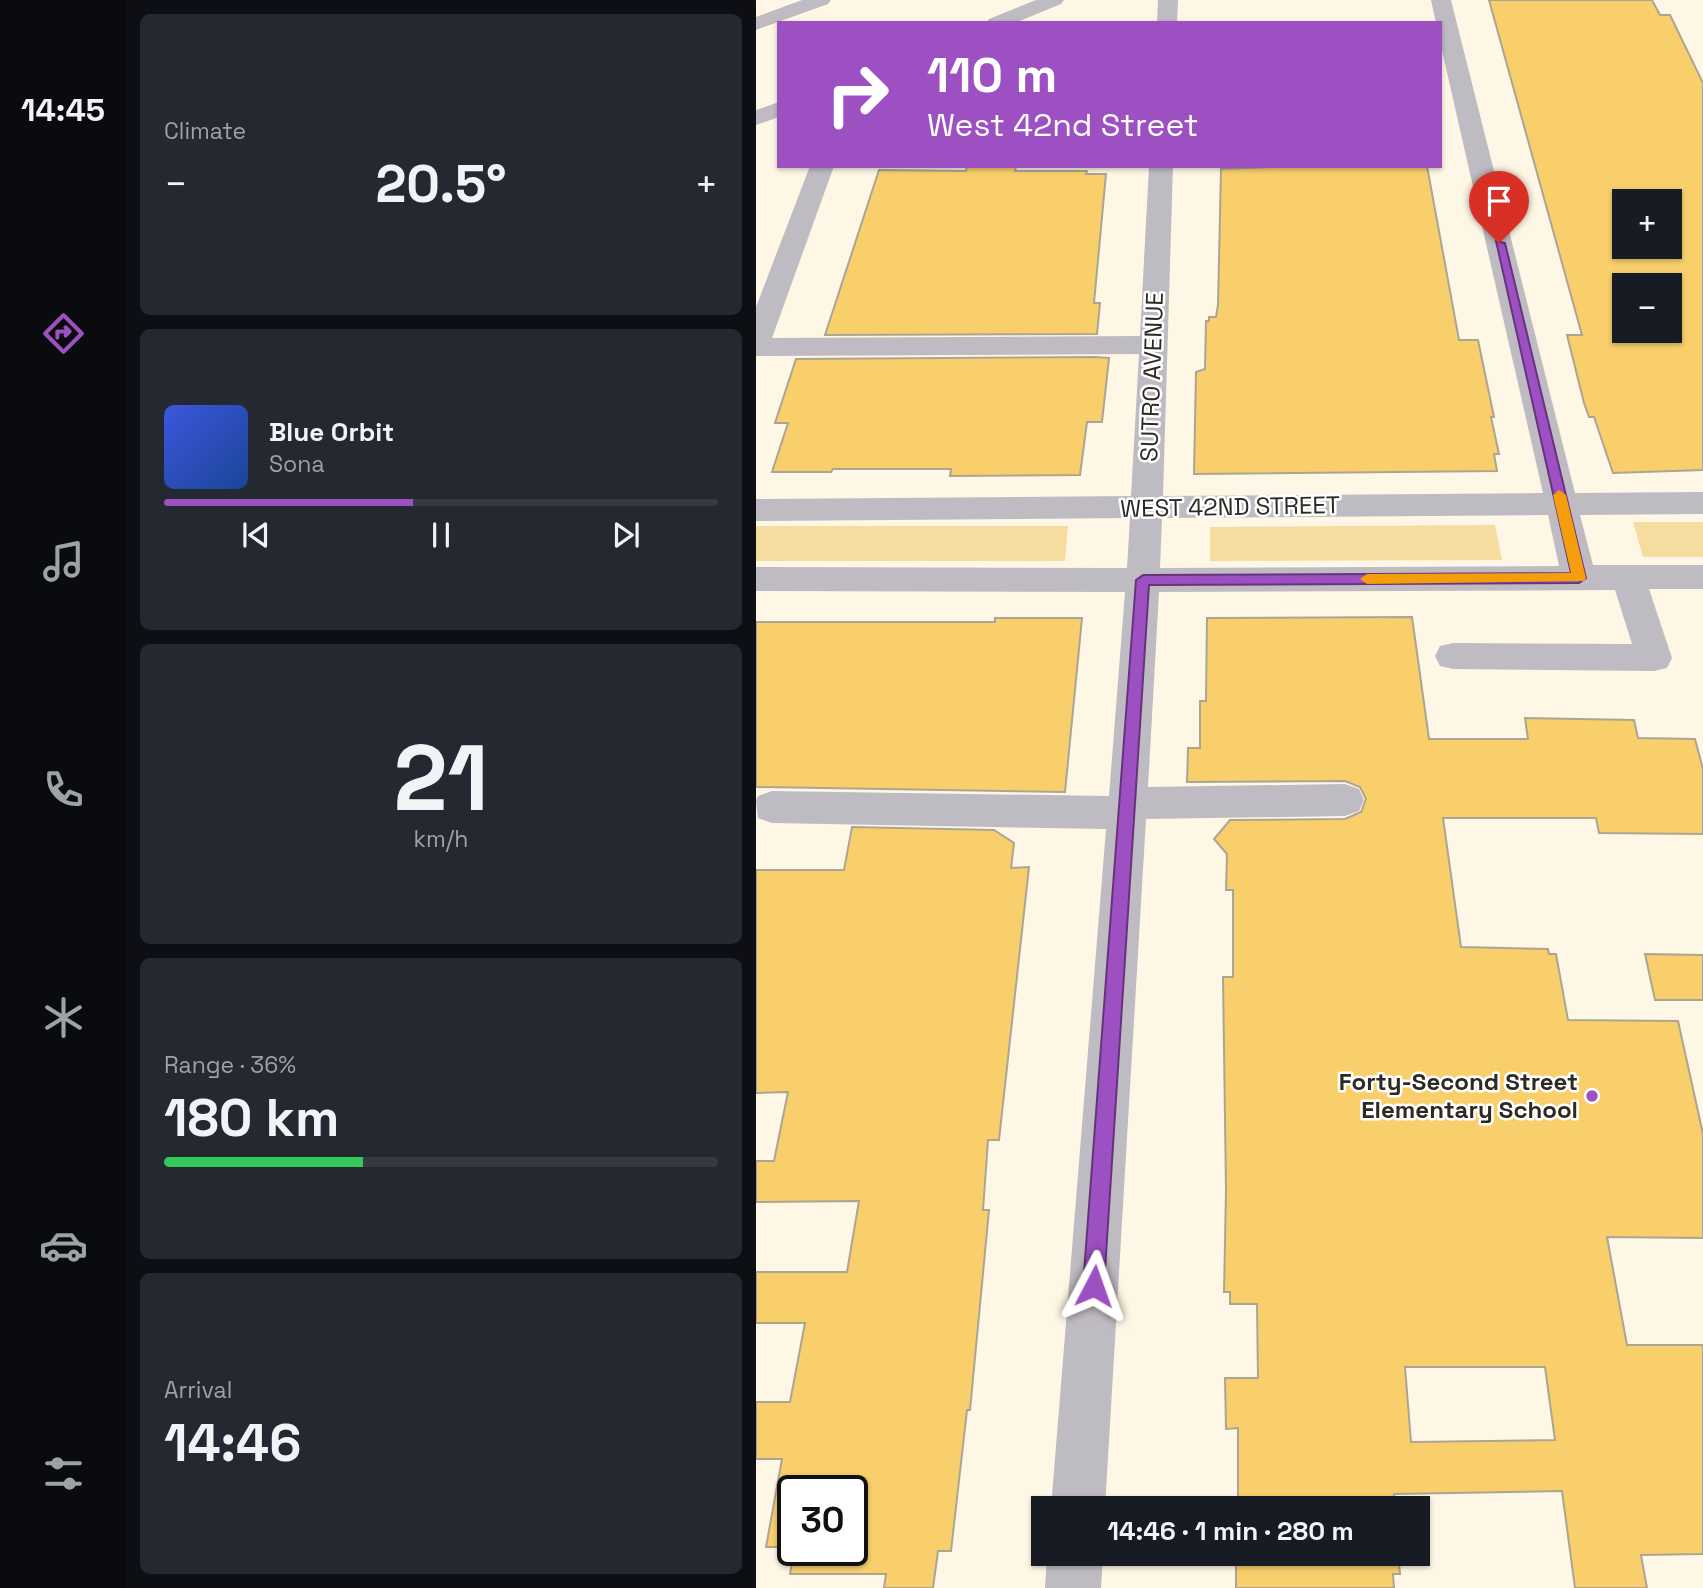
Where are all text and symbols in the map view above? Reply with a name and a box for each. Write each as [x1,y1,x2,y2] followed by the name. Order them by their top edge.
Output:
[927,44,1057,106] text: 110 m
[812,49,903,140] icon: right
[21,90,105,130] text: 14:45
[927,105,1198,145] text: West 42nd Street
[164,116,246,146] text: Climate
[375,151,507,217] text: 20.5°
[164,160,188,208] text: −
[694,160,718,208] text: +
[1469,171,1529,243] pin
[1480,182,1518,220] icon: arrive
[1612,189,1682,343] map controls
[1612,189,1682,259] button: +
[1612,273,1682,343] button: −
[1133,292,1170,462] street label: SUTRO AVENUE
[39,309,88,358] icon: directions
[269,415,394,449] text: Blue Orbit
[269,449,325,479] text: Sona
[1120,489,1340,524] street label: WEST 42ND STREET
[237,516,275,554] icon: previous
[422,516,460,554] icon: pause
[607,516,645,554] icon: next
[39,537,88,586] icon: music
[393,720,489,837] text: 21
[39,765,88,814] icon: phone
[414,824,468,854] text: km/h
[39,993,88,1042] icon: climate
[164,1050,296,1080] text: Range · 36%
[1339,1066,1578,1125] place label: Forty-Second Street Elementary School
[164,1085,339,1151] text: 180 km
[1584,1088,1600,1104] marker: Forty-Second Street Elementary School
[39,1221,88,1270] icon: car
[1057,1249,1131,1323] position arrow
[164,1375,232,1405] text: Arrival
[164,1410,301,1476] text: 14:46
[39,1449,88,1498] icon: filters
[777,1475,868,1566] speed limit sign: 30
[1107,1514,1354,1548] text: 14:46 · 1 min · 280 m

